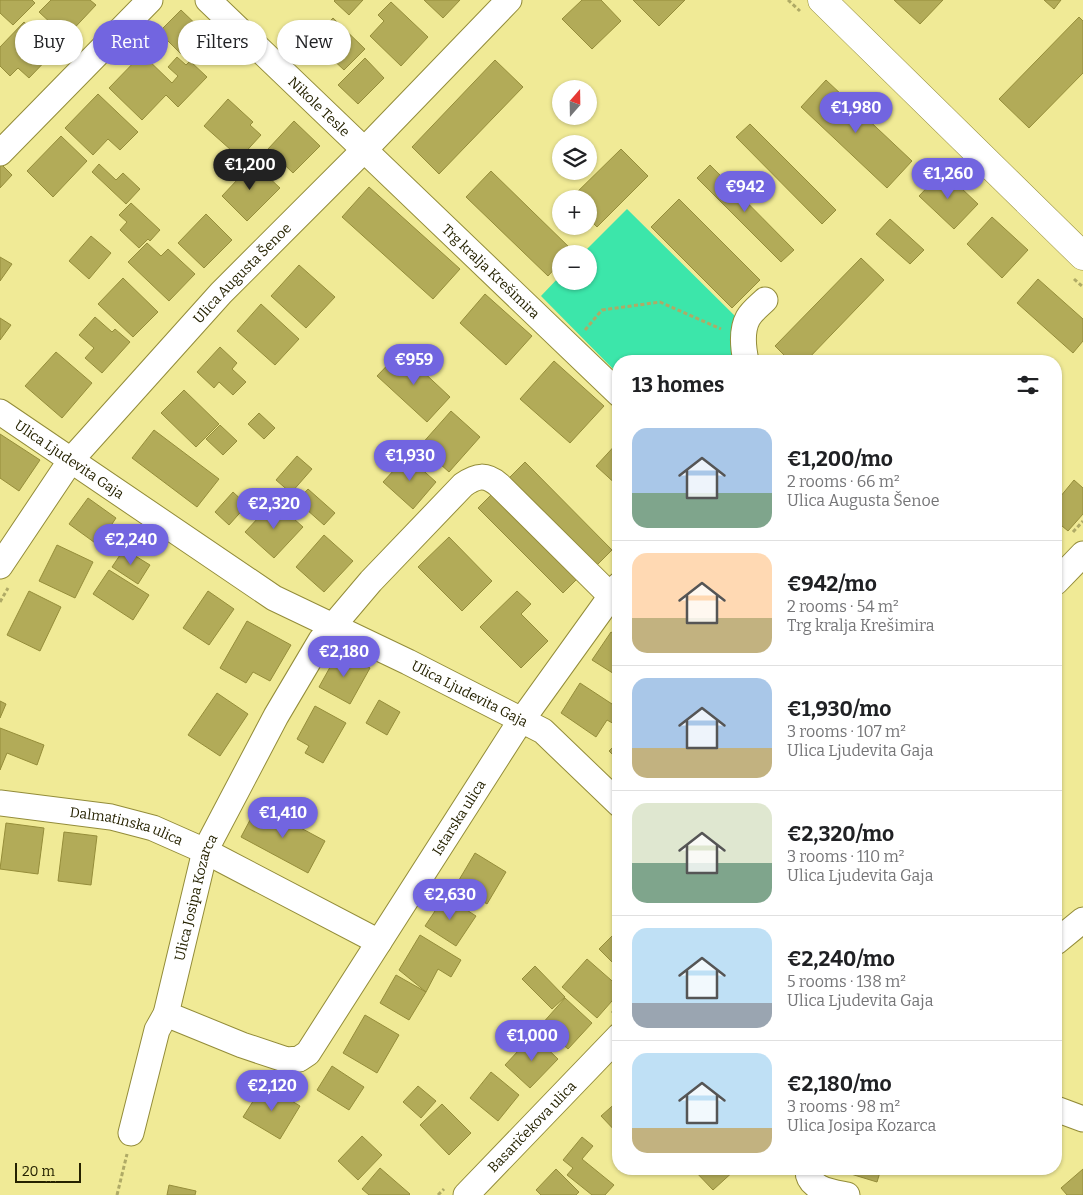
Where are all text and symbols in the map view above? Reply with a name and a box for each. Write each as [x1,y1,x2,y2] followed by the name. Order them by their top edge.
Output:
[15,20,83,65] chip: Buy
[93,20,168,65] chip: Rent
[178,20,267,65] chip: Filters
[277,20,351,65] chip: New
[285,73,354,140] street label: Nikole Tesle
[552,80,598,125] north arrow
[552,80,597,290] map controls
[815,92,897,134] pin: €1,980
[831,98,881,117] text: €1,980
[552,135,597,180] button: layers
[209,148,291,191] pin: €1,200
[224,155,276,174] text: €1,200
[907,158,989,200] pin: €1,260
[923,164,973,183] text: €1,260
[715,170,775,213] pin: €942
[725,177,765,196] text: €942
[552,190,597,235] button: +
[189,219,295,327] street label: Ulica Augusta Šenoe
[438,220,544,322] street label: Trg kralja Krešimira
[552,245,597,290] button: −
[384,344,444,386] pin: €959
[395,350,433,369] text: €959
[1014,371,1042,399] icon: filters
[632,372,724,398] text: 13 homes
[12,416,128,502] street label: Ulica Ljudevita Gaja
[369,440,451,482] pin: €1,930
[385,446,435,465] text: €1,930
[787,446,893,472] text: €1,200/mo
[672,448,732,508] icon: home
[787,472,900,491] text: 2 rooms · 66 m²
[233,488,315,530] pin: €2,320
[787,491,939,510] text: Ulica Augusta Šenoe
[248,494,300,513] text: €2,320
[90,524,172,566] pin: €2,240
[105,530,157,549] text: €2,240
[787,571,877,597] text: €942/mo
[672,573,732,633] icon: home
[787,597,899,616] text: 2 rooms · 54 m²
[787,616,934,635] text: Trg kralja Krešimira
[303,636,385,678] pin: €2,180
[319,642,369,661] text: €2,180
[409,657,531,730] street label: Ulica Ljudevita Gaja
[787,696,891,722] text: €1,930/mo
[672,698,732,758] icon: home
[787,722,906,741] text: 3 rooms · 107 m²
[787,741,933,760] text: Ulica Ljudevita Gaja
[428,776,489,858] street label: Istarska ulica
[242,796,324,839] pin: €1,410
[69,803,186,849] street label: Dalmatinska ulica
[259,803,307,822] text: €1,410
[787,821,894,847] text: €2,320/mo
[672,823,732,883] icon: home
[171,831,221,962] street label: Ulica Josipa Kozarca
[787,847,905,866] text: 3 rooms · 110 m²
[787,866,933,885] text: Ulica Ljudevita Gaja
[409,878,491,921] pin: €2,630
[424,885,476,904] text: €2,630
[787,946,895,972] text: €2,240/mo
[672,948,732,1008] icon: home
[787,972,906,991] text: 5 rooms · 138 m²
[787,991,933,1010] text: Ulica Ljudevita Gaja
[491,1020,573,1062] pin: €1,000
[506,1026,558,1045] text: €1,000
[231,1070,313,1112] pin: €2,120
[787,1071,892,1097] text: €2,180/mo
[672,1073,732,1133] icon: home
[247,1076,297,1095] text: €2,120
[484,1077,580,1176] street label: Basaričekova ulica
[787,1097,900,1116] text: 3 rooms · 98 m²
[787,1116,936,1135] text: Ulica Josipa Kozarca
[15,1160,81,1183] scale bar
[22,1163,55,1180] text: 20 m

